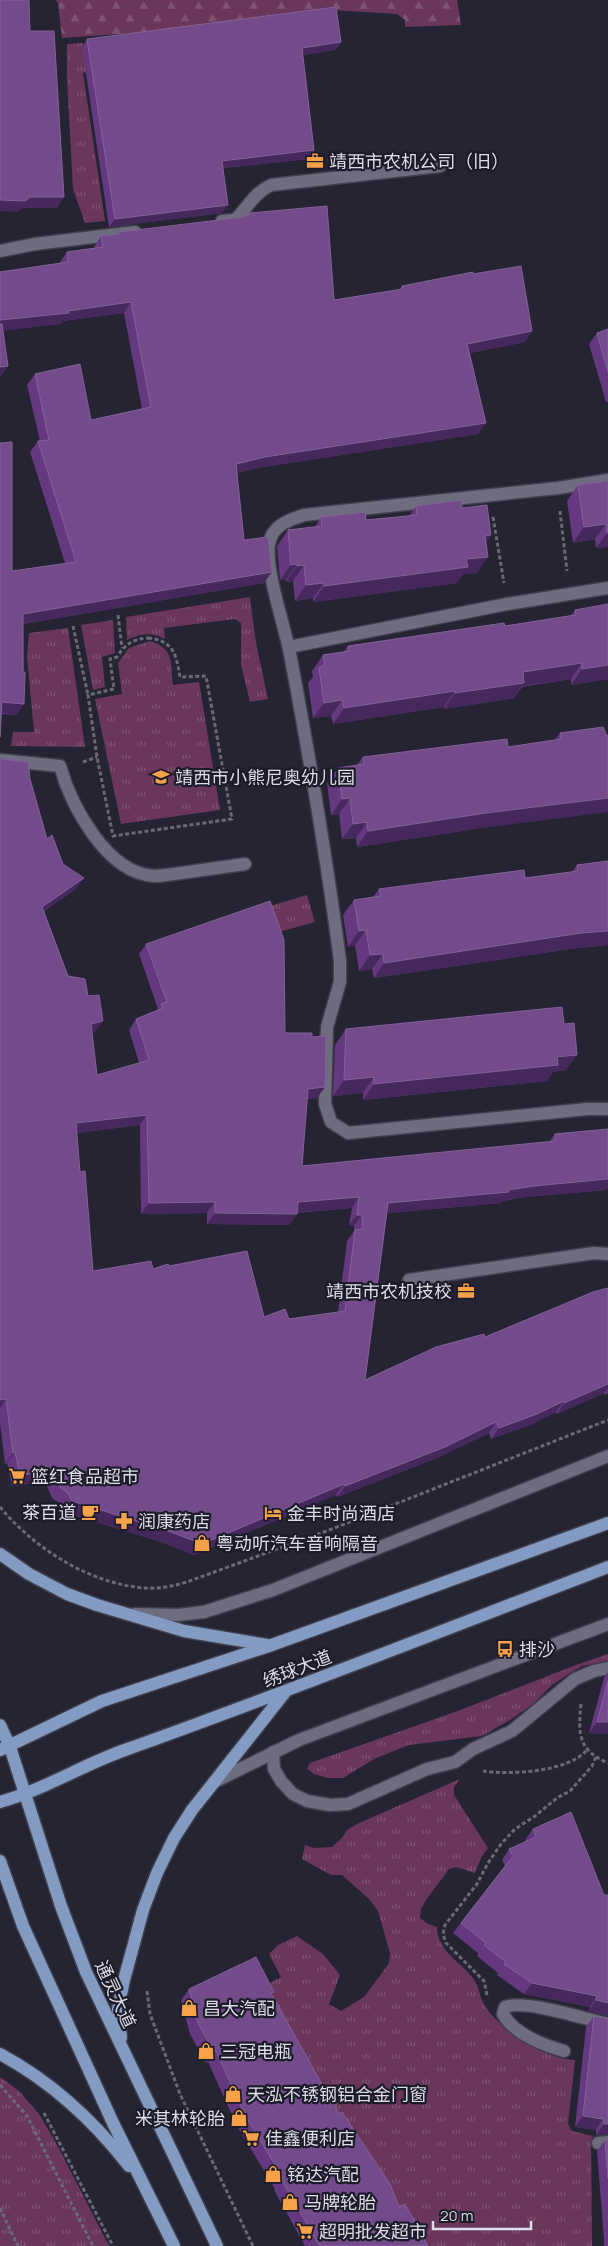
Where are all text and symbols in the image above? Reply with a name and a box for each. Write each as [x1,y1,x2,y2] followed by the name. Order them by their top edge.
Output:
[329,149,509,173] place label: 靖西市农机公司（旧）
[305,151,325,171] office icon: 靖西市农机公司（旧）
[175,765,355,789] place label: 靖西市小熊尼奥幼儿园
[151,767,171,787] school or university icon: 靖西市小熊尼奥幼儿园
[326,1279,452,1303] place label: 靖西市农机技校
[456,1281,476,1301] office icon: 靖西市农机技校
[31,1464,139,1488] place label: 篮红食品超市
[7,1466,27,1486] supermarket icon: 篮红食品超市
[22,1500,76,1524] place label: 茶百道
[287,1501,395,1525] place label: 金丰时尚酒店
[80,1502,100,1522] cafe icon: 茶百道
[263,1503,283,1523] hotel icon: 金丰时尚酒店
[138,1509,210,1533] place label: 润康药店
[114,1511,134,1531] pharmacy icon: 润康药店
[216,1531,378,1555] place label: 粤动听汽车音响隔音
[192,1533,212,1553] shop icon: 粤动听汽车音响隔音
[519,1637,555,1661] place label: 排沙
[495,1639,515,1659] bus stop icon: 排沙
[259,1644,335,1692] street label: 绣球大道
[90,1956,142,2032] street label: 通灵大道
[203,1996,275,2020] place label: 昌大汽配
[179,1998,199,2018] shop icon: 昌大汽配
[220,2039,292,2063] place label: 三冠电瓶
[196,2041,216,2061] shop icon: 三冠电瓶
[247,2082,427,2106] place label: 天泓不锈钢铝合金门窗
[223,2084,243,2104] shop icon: 天泓不锈钢铝合金门窗
[135,2106,225,2130] place label: 米其林轮胎
[229,2108,249,2128] shop icon: 米其林轮胎
[265,2126,355,2150] place label: 佳鑫便利店
[241,2128,261,2148] supermarket icon: 佳鑫便利店
[287,2162,359,2186] place label: 铭达汽配
[263,2164,283,2184] shop icon: 铭达汽配
[304,2190,376,2214] place label: 马牌轮胎
[280,2192,300,2212] shop icon: 马牌轮胎
[433,2198,530,2230] scale bar
[440,2205,473,2226] text: 20 m
[319,2219,427,2243] place label: 超明批发超市
[295,2221,315,2241] supermarket icon: 超明批发超市

